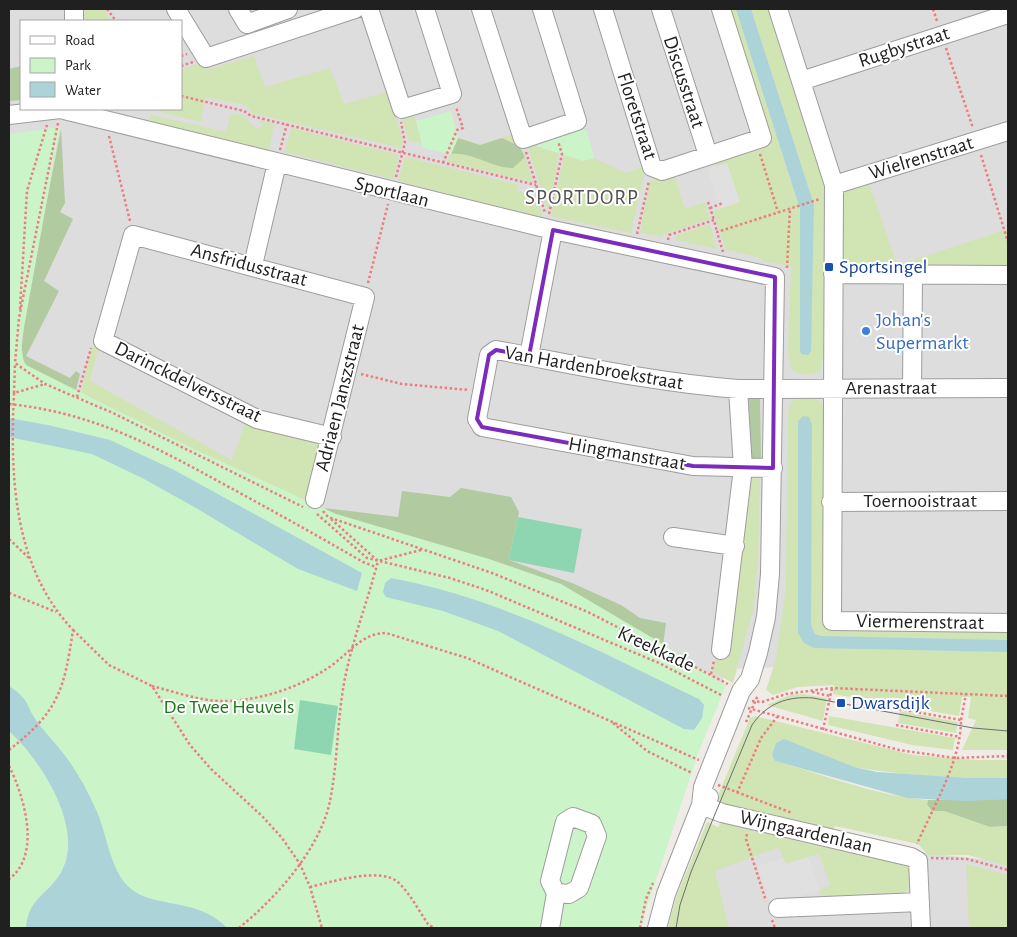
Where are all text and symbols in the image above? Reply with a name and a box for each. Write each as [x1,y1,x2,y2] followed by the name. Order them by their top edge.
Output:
[20,20,182,110] legend
[856,23,952,71] street label: Rugbystraat
[65,33,95,48] text: Road
[660,34,708,131] street label: Discusstraat
[65,58,91,73] text: Park
[614,70,661,163] street label: Floretstraat
[65,83,101,98] text: Water
[867,133,976,183] street label: Wielrenstraat
[353,173,431,211] street label: Sportlaan
[525,187,639,208] district label: SPORTDORP
[189,240,310,290] street label: Ansfridusstraat
[839,257,928,277] place label: Sportsingel
[823,261,835,273] marker: Sportsingel
[876,310,969,353] place label: Johan's Supermarkt
[312,322,368,473] street label: Adriaen Janszstraat
[860,325,872,337] marker: Johan's Supermarkt
[111,338,265,426] street label: Darinckdelversstraat
[503,342,686,394] street label: Van Hardenbroekstraat
[845,378,937,398] street label: Arenastraat
[567,434,688,474] street label: Hingmanstraat
[863,491,977,511] street label: Toernooistraat
[856,611,985,633] street label: Viermerenstraat
[614,623,698,675] street label: Kreekkade
[851,693,930,713] place label: Dwarsdijk
[163,697,295,717] park label: De Twee Heuvels
[835,697,847,709] marker: Dwarsdijk
[738,807,874,857] street label: Wijngaardenlaan

